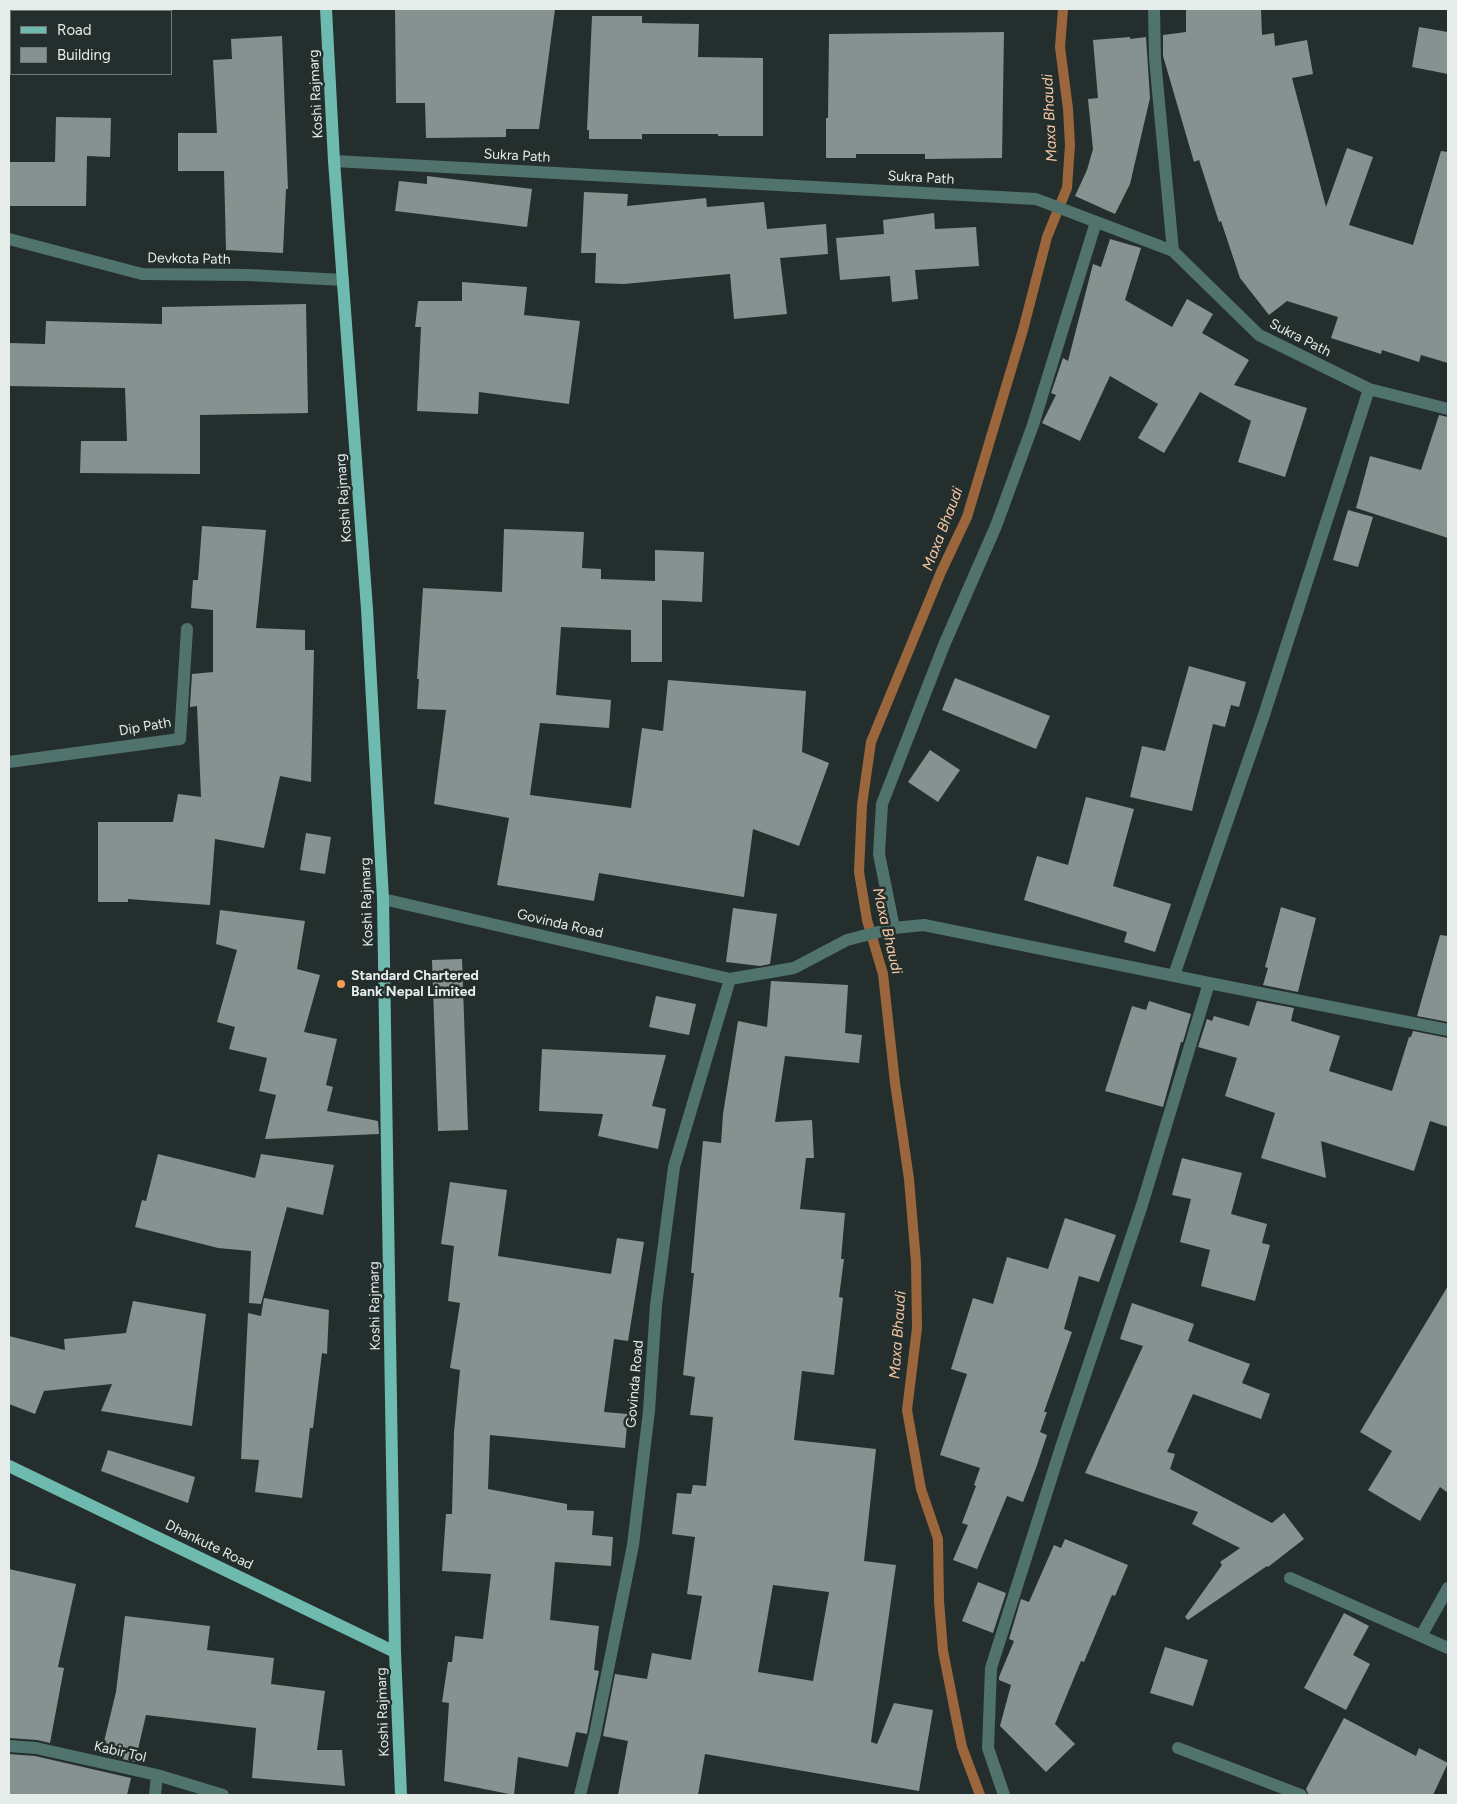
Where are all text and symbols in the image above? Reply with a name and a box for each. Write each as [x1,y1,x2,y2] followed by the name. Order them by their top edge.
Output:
[10,10,172,75] legend
[57,21,92,39] text: Road
[57,46,111,64] text: Building
[305,49,327,139] street label: Koshi Rajmarg
[1039,74,1061,162] water label: Maxa Bhaudi
[483,146,551,166] street label: Sukra Path
[887,168,955,188] street label: Sukra Path
[147,250,231,268] street label: Devkota Path
[1266,315,1334,361] street label: Sukra Path
[333,453,355,543] street label: Koshi Rajmarg
[919,485,967,573] water label: Maxa Bhaudi
[118,714,172,740] street label: Dip Path
[357,857,377,947] street label: Koshi Rajmarg
[868,886,906,976] water label: Maxa Bhaudi
[515,906,605,942] street label: Govinda Road
[351,968,479,1000] place label: Standard Chartered Bank Nepal Limited
[335,978,347,990] marker: Standard Chartered Bank Nepal Limited
[366,1261,384,1351] street label: Koshi Rajmarg
[886,1290,910,1380] water label: Maxa Bhaudi
[623,1339,647,1429] street label: Govinda Road
[162,1516,256,1574] street label: Dhankute Road
[373,1667,393,1757] street label: Koshi Rajmarg
[92,1738,148,1766] street label: Kabir Tol

